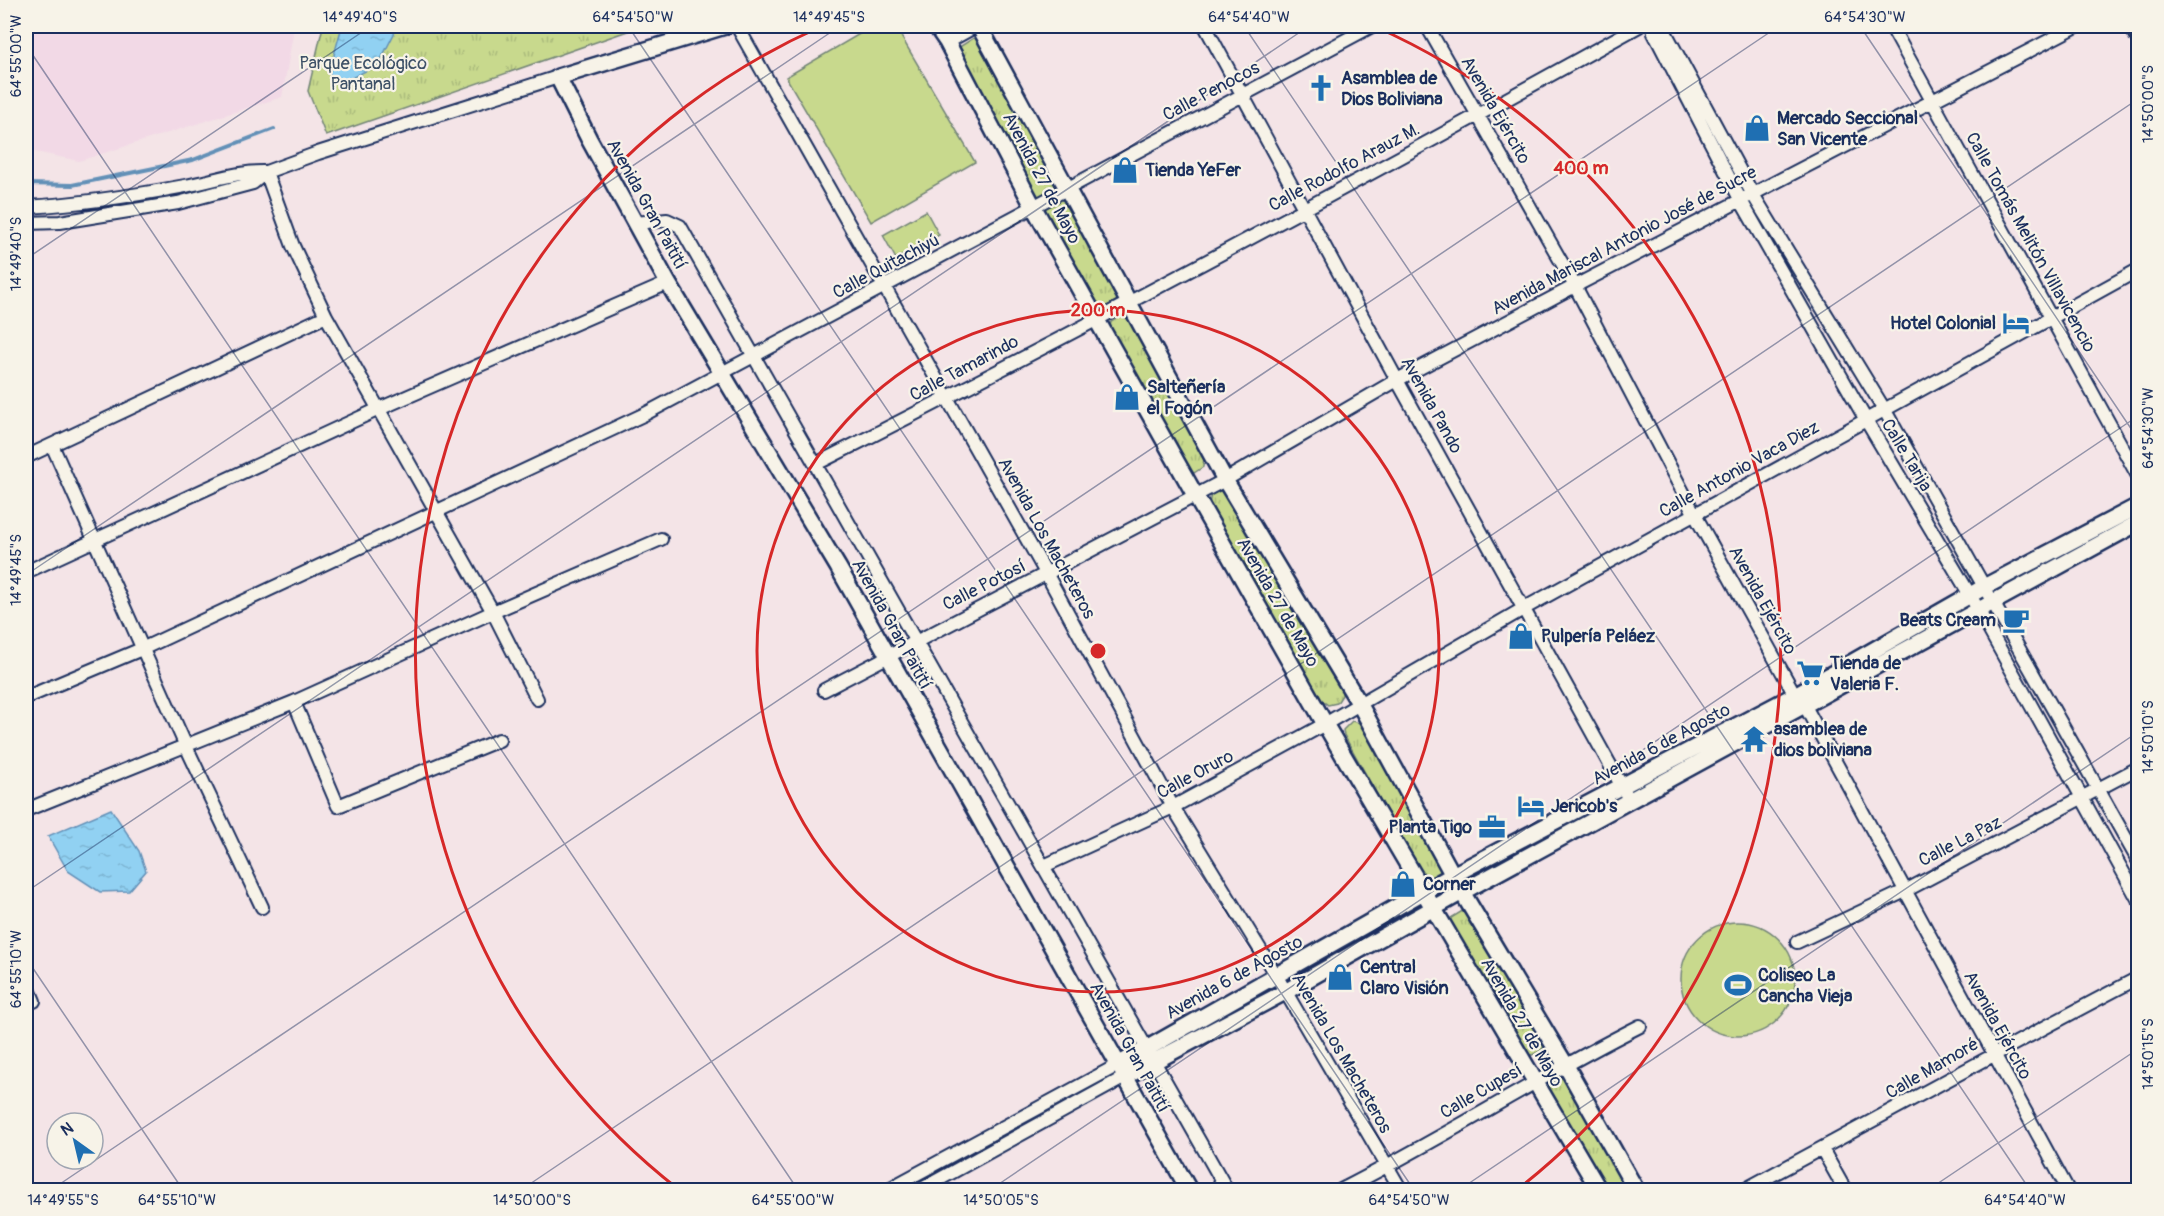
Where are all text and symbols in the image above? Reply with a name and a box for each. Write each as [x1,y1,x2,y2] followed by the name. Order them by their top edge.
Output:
[323,8,397,27] text: 14°49'40"S
[592,8,674,27] text: 64°54'50"W
[793,8,865,27] text: 14°49'45"S
[1208,8,1290,27] text: 64°54'40"W
[1824,8,1906,27] text: 64°54'30"W
[7,15,26,97] text: 64°55'00"W
[299,52,427,96] park label: Parque Ecológico Pantanal
[1455,52,1536,168] street label: Avenida Ejército
[1159,56,1264,127] street label: Calle Penocos
[2139,65,2158,143] text: 14°50'00"S
[1341,67,1443,111] place label: Asamblea de Dios Boliviana
[1306,73,1336,103] church icon: Asamblea de Dios Boliviana
[1777,107,1918,151] place label: Mercado Seccional San Vicente
[997,109,1086,248] street label: Avenida 27 de Mayo
[1742,113,1772,143] shop icon: Mercado Seccional San Vicente
[1265,118,1424,217] street label: Calle Rodolfo Arauz M.
[1960,128,2101,357] street label: Calle Tomás Melitón Villavicencio
[601,135,692,273] street label: Avenida Gran Paitití
[1110,155,1140,185] shop icon: Tienda YeFer
[1554,157,1608,180] text: 400 m
[1144,159,1242,182] place label: Tienda YeFer
[1488,161,1761,320] street label: Avenida Mariscal Antonio José de Sucre
[7,217,26,291] text: 14°49'40"S
[829,229,944,304] street label: Calle Quitachiyú
[1071,299,1125,322] text: 200 m
[2001,308,2031,338] hotel icon: Hotel Colonial
[1890,312,1996,335] place label: Hotel Colonial
[906,330,1023,407] street label: Calle Tamarindo
[1396,353,1468,458] street label: Avenida Pando
[1146,376,1226,420] place label: Salteñería el Fogón
[1112,382,1142,412] shop icon: Salteñería el Fogón
[2139,387,2158,469] text: 64°54'30"W
[1876,415,1937,496] street label: Calle Tarija
[1655,416,1823,523] street label: Calle Antonio Vaca Diez
[993,453,1101,623] street label: Avenida Los Macheteros
[1231,533,1324,671] street label: Avenida 27 de Mayo
[7,534,26,606] text: 14°49'45"S
[1723,542,1802,659] street label: Avenida Ejército
[846,555,937,693] street label: Avenida Gran Paitití
[939,555,1030,616] street label: Calle Potosí
[2001,605,2031,635] cafe icon: Beats Cream
[1900,609,1996,632] place label: Beats Cream
[1506,621,1536,651] shop icon: Pulpería Peláez
[1541,625,1656,648] place label: Pulpería Peláez
[1088,641,1108,661] centre of rings
[1829,652,1902,696] place label: Tienda de Valeria F.
[1795,658,1825,688] supermarket icon: Tienda de Valeria F.
[1588,698,1735,791] street label: Avenida 6 de Agosto
[2139,700,2158,774] text: 14°50'10"S
[1774,718,1872,762] place label: asamblea de dios boliviana
[1739,724,1769,754] temple icon: asamblea de dios boliviana
[1153,745,1238,804] street label: Calle Oruro
[1516,791,1546,821] hotel icon: Jericob's
[1551,795,1618,818] place label: Jericob's
[1915,811,2006,872] street label: Calle La Paz
[1477,812,1507,842] office icon: Planta Tigo
[1388,816,1472,839] place label: Planta Tigo
[1388,869,1418,899] shop icon: Corner
[1423,873,1476,896] place label: Corner
[7,930,26,1008] text: 64°55'10"W
[1162,930,1307,1025] street label: Avenida 6 de Agosto
[1475,953,1568,1091] street label: Avenida 27 de Mayo
[1360,956,1449,1000] place label: Central Claro Visión
[1325,962,1355,992] shop icon: Central Claro Visión
[1758,964,1853,1008] place label: Coliseo La Cancha Vieja
[1958,967,2037,1084] street label: Avenida Ejército
[1286,969,1397,1137] street label: Avenida Los Macheteros
[1723,970,1753,1000] sports icon: Coliseo La Cancha Vieja
[1084,978,1175,1116] street label: Avenida Gran Paitití
[2139,1018,2158,1090] text: 14°50'15"S
[1882,1033,1983,1104] street label: Calle Mamoré
[1436,1059,1527,1124] street label: Calle Cupesí
[45,1111,105,1171] north arrow
[57,1118,77,1141] text: N
[27,1191,99,1210] text: 14°49'55"S
[138,1191,216,1210] text: 64°55'10"W
[493,1191,571,1210] text: 14°50'00"S
[752,1191,834,1210] text: 64°55'00"W
[963,1191,1039,1210] text: 14°50'05"S
[1368,1191,1450,1210] text: 64°54'50"W
[1984,1191,2066,1210] text: 64°54'40"W

